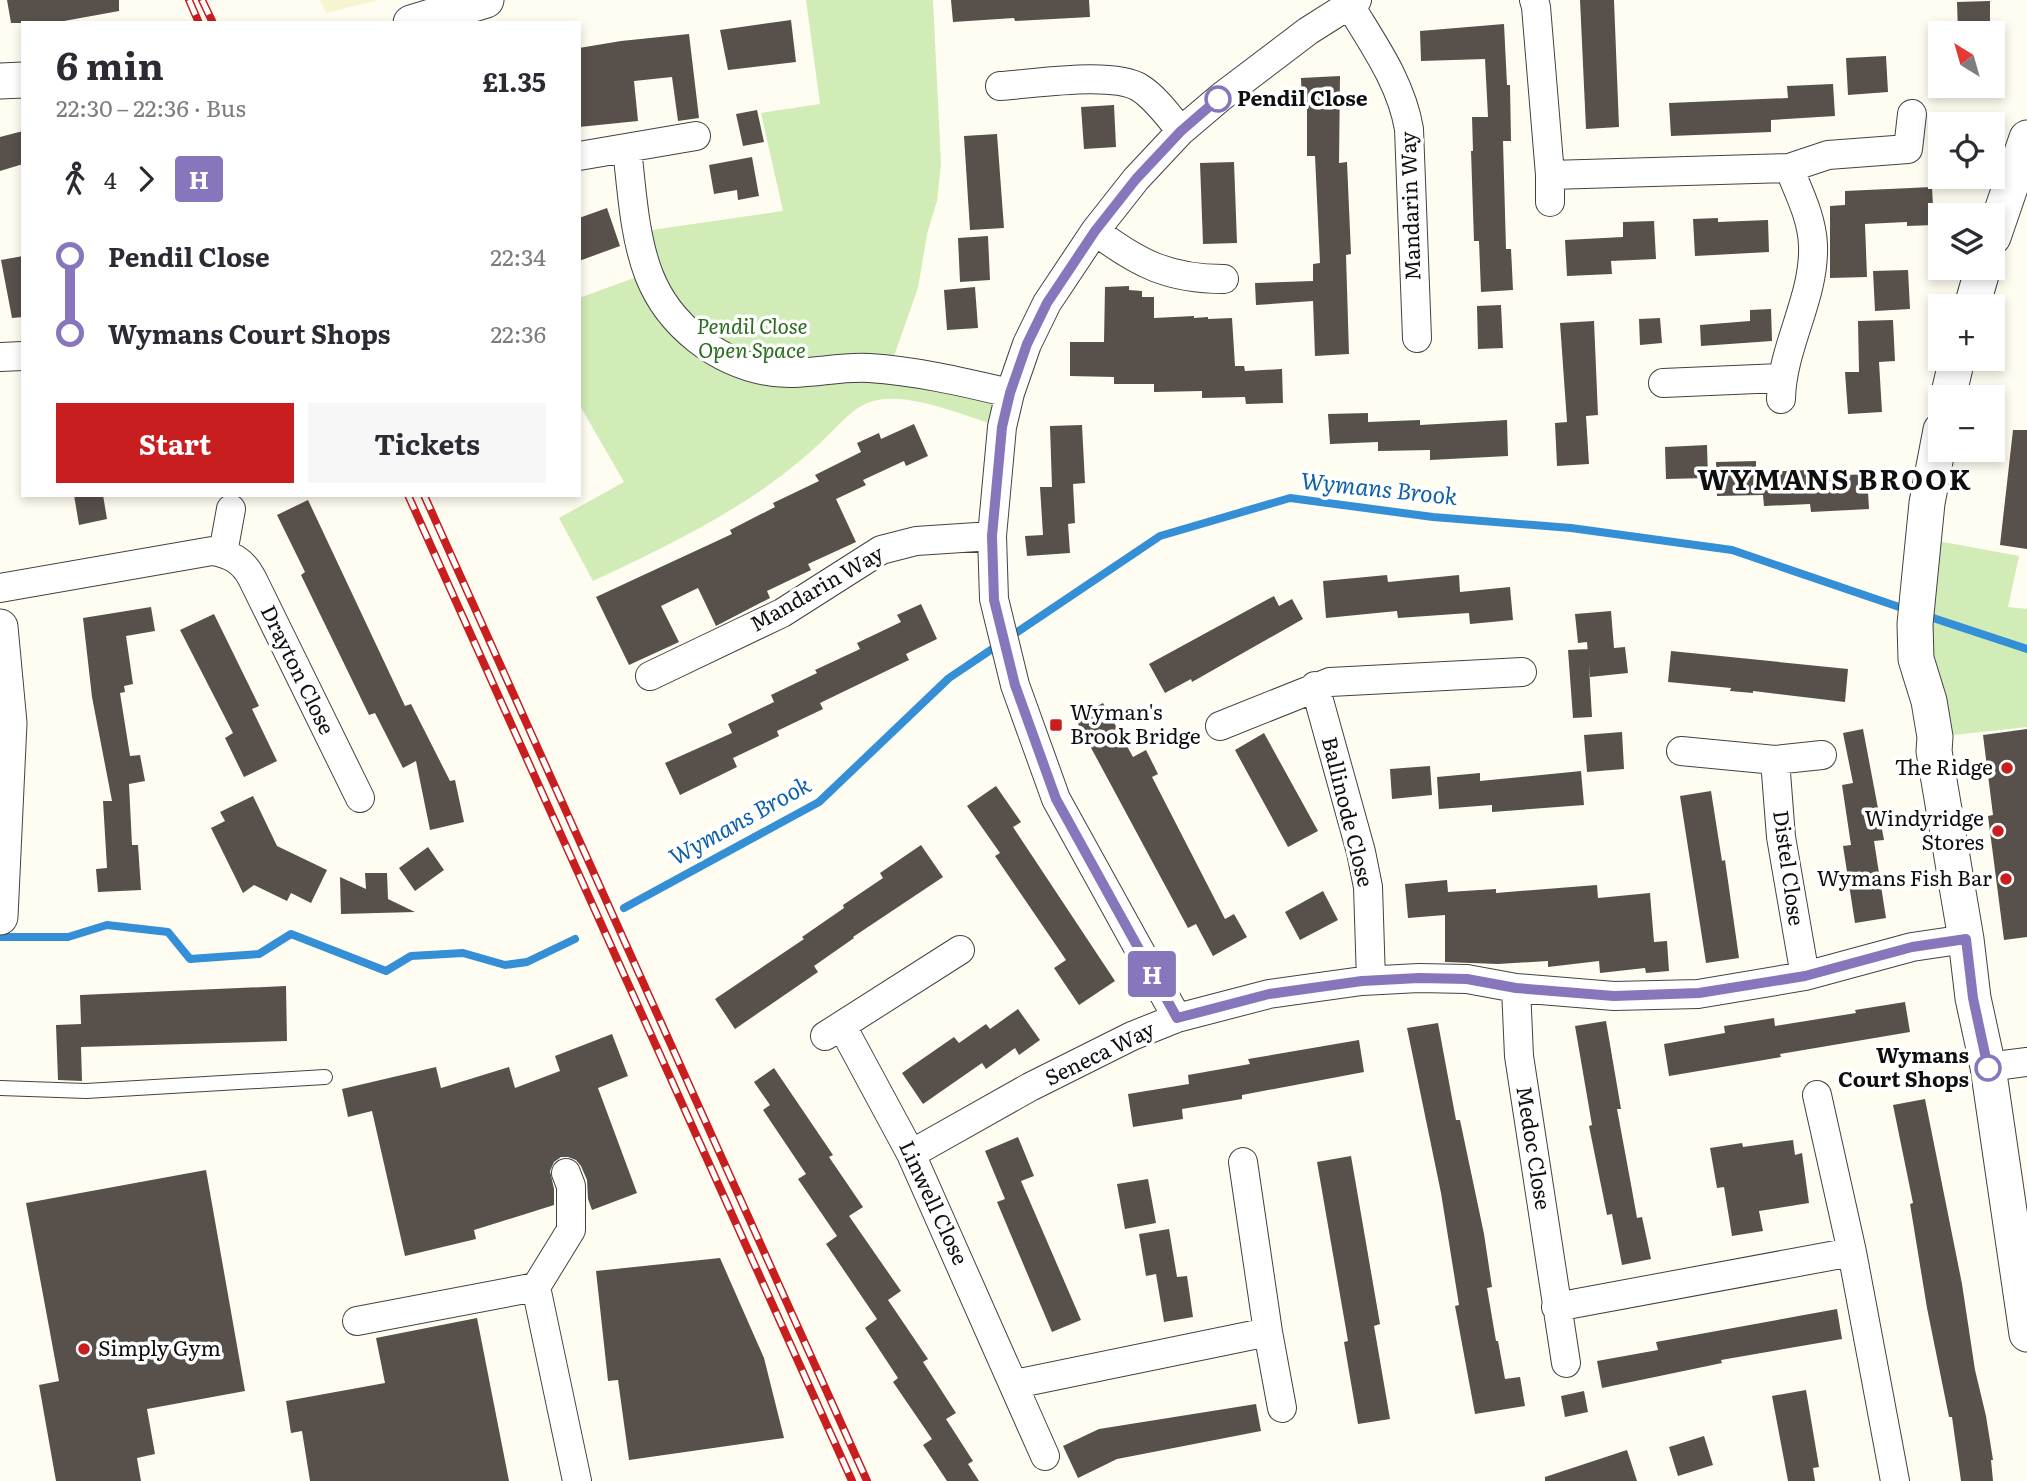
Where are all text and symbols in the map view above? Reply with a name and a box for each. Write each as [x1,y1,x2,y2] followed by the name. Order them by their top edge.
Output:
[1928,21,2006,98] north arrow
[1928,21,2005,462] map controls
[56,35,164,92] text: 6 min
[482,61,546,100] text: £1.35
[1237,81,1368,112] place label: Pendil Close
[1205,86,1231,112] marker: Pendil Close
[56,90,246,124] text: 22:30 – 22:36 · Bus
[1928,112,2005,189] button: locate
[1390,130,1427,281] street label: Mandarin Way
[56,160,94,198] icon: walk
[127,160,165,198] icon: forward
[189,161,209,196] text: H
[104,162,117,196] text: 4
[1928,203,2005,280] button: layers
[108,236,270,275] text: Pendil Close
[490,239,546,273] text: 22:34
[1928,294,2005,371] button: +
[696,309,808,364] park label: Pendil Close Open Space
[108,313,391,352] text: Wymans Court Shops
[490,316,546,350] text: 22:36
[1928,385,2005,462] button: −
[56,403,294,483] button: Start
[308,403,546,483] button: Tickets
[1697,457,1973,499] district label: WYMANS BROOK
[1299,462,1460,512] water label: Wymans Brook
[743,536,889,638] street label: Mandarin Way
[255,599,344,739] street label: Drayton Close
[1070,695,1201,750] place label: Wyman's Brook Bridge
[1048,717,1064,733] marker: Wyman's Brook Bridge
[1316,733,1383,890] street label: Ballinode Close
[1895,750,1993,781] place label: The Ridge
[1999,760,2015,776] marker: The Ridge
[662,766,816,872] water label: Wymans Brook
[1864,801,1984,856] place label: Windyridge Stores
[1767,808,1814,927] street label: Distel Close
[1990,823,2006,839] marker: Windyridge Stores
[1817,861,1992,892] place label: Wymans Fish Bar
[1998,871,2014,887] marker: Wymans Fish Bar
[1129,951,1175,997] line badge: H
[1142,956,1162,991] text: H
[1039,1011,1160,1092] street label: Seneca Way
[1838,1038,1969,1093] place label: Wymans Court Shops
[1975,1055,2001,1081] marker: Wymans Court Shops
[1510,1084,1561,1212] street label: Medoc Close
[893,1135,978,1269] street label: Linwell Close
[98,1331,221,1362] place label: Simply Gym
[76,1341,92,1357] marker: Simply Gym

